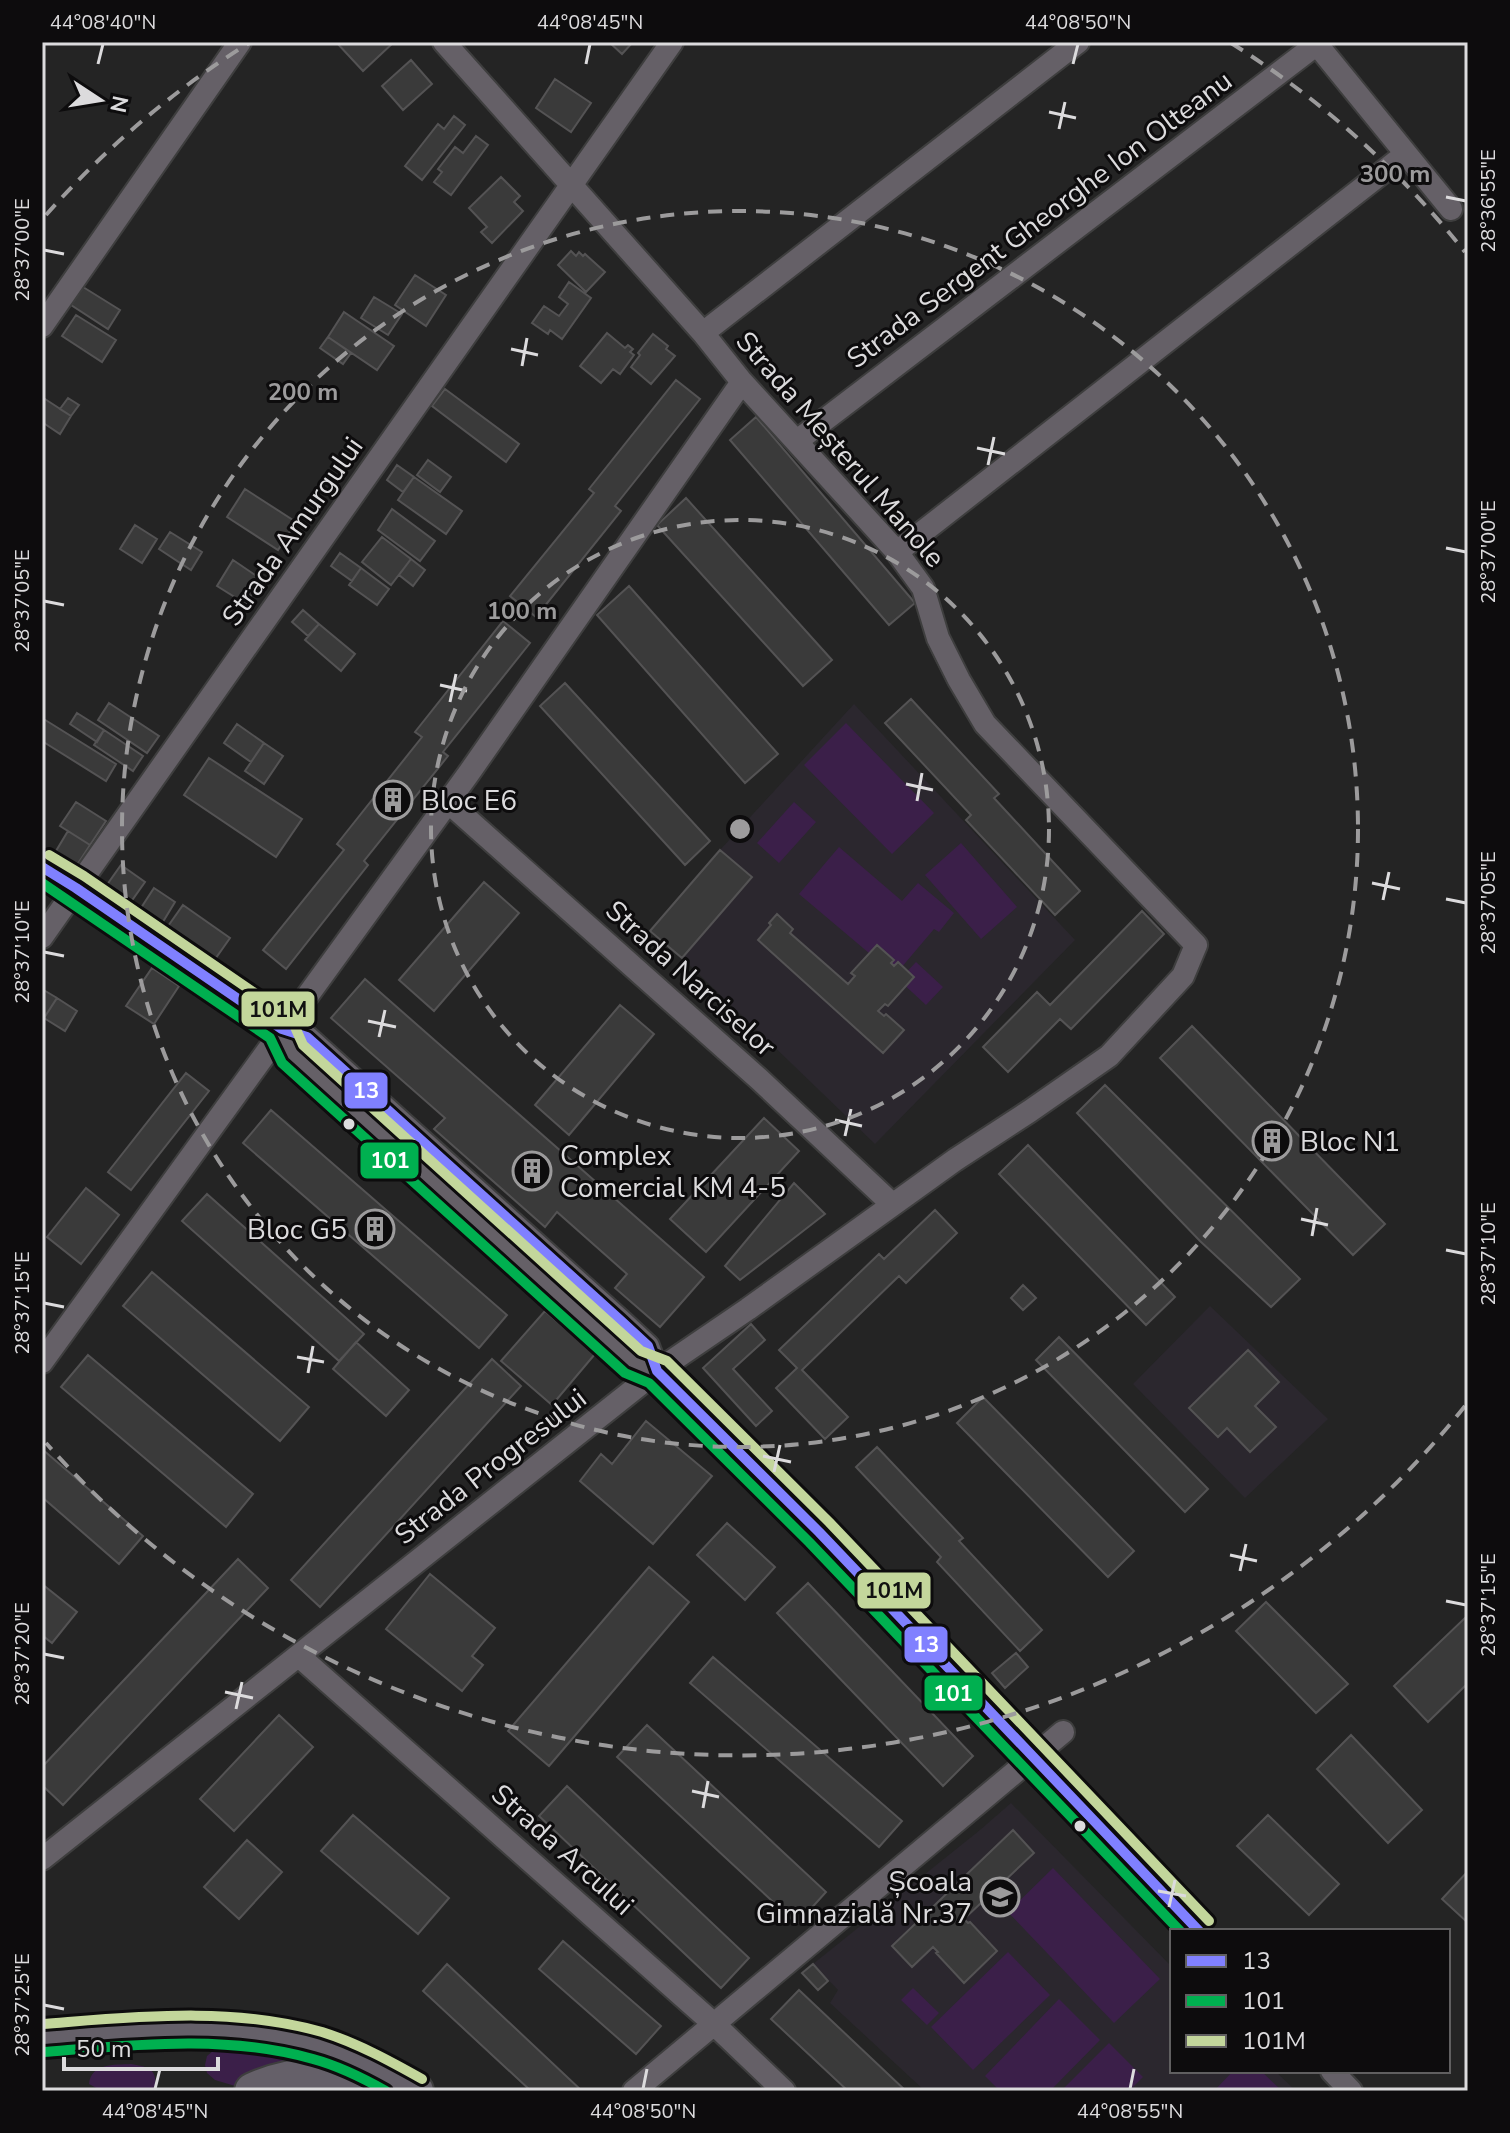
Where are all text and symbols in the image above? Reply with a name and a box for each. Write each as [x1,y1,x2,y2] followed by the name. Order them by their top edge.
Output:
[50,9,156,36] text: 44°08'40"N
[537,9,643,36] text: 44°08'45"N
[1025,9,1131,36] text: 44°08'50"N
[60,60,140,140] north arrow
[839,62,1240,377] street label: Strada Sergent Gheorghe Ion Olteanu
[102,93,135,115] text: N
[1475,149,1502,253] text: 28°36'55"E
[1360,158,1430,190] text: 300 m
[9,198,36,302] text: 28°37'00"E
[727,323,953,576] street label: Strada Meșterul Manole
[268,376,338,408] text: 200 m
[213,430,372,634] street label: Strada Amurgului
[1475,500,1502,604] text: 28°37'00"E
[9,549,36,653] text: 28°37'05"E
[487,595,557,627] text: 100 m
[372,779,414,821] building icon: Bloc E6
[421,782,517,820] place label: Bloc E6
[726,815,754,843] centre of rings
[1475,851,1502,955] text: 28°37'05"E
[597,892,784,1065] street label: Strada Narciselor
[9,900,36,1004] text: 28°37'10"E
[240,990,316,1028] line badge: 101M
[249,995,307,1025] text: 101M
[343,1071,389,1110] line badge: 13
[353,1076,379,1106] text: 13
[341,1116,357,1132] unlabelled marker
[1251,1120,1293,1162] building icon: Bloc N1
[1300,1123,1400,1161] place label: Bloc N1
[560,1137,786,1207] place label: Complex Comercial KM 4-5
[359,1141,420,1180] line badge: 101
[370,1146,410,1176] text: 101
[511,1150,553,1192] building icon: Complex Comercial KM 4-5
[1475,1202,1502,1306] text: 28°37'10"E
[354,1208,396,1250] building icon: Bloc G5
[247,1211,347,1249] place label: Bloc G5
[9,1251,36,1355] text: 28°37'15"E
[387,1380,594,1554] street label: Strada Progresului
[1475,1553,1502,1657] text: 28°37'15"E
[856,1571,932,1610] line badge: 101M
[865,1576,923,1606] text: 101M
[9,1602,36,1706] text: 28°37'20"E
[903,1625,949,1664] line badge: 13
[913,1630,939,1660] text: 13
[923,1674,984,1712] line badge: 101
[933,1679,973,1709] text: 101
[483,1776,642,1924] street label: Strada Arcului
[1072,1818,1088,1834] unlabelled marker
[756,1863,972,1933] place label: Școala Gimnazială Nr.37
[979,1876,1021,1918] school or university icon: Școala Gimnazială Nr.37
[1170,1929,1450,2073] legend
[1242,1945,1271,1977] text: 13
[9,1953,36,2057] text: 28°37'25"E
[1242,1985,1285,2017] text: 101
[64,2021,218,2071] scale bar
[1242,2025,1306,2057] text: 101M
[76,2033,132,2065] text: 50 m
[102,2098,208,2125] text: 44°08'45"N
[590,2098,696,2125] text: 44°08'50"N
[1077,2098,1183,2125] text: 44°08'55"N

